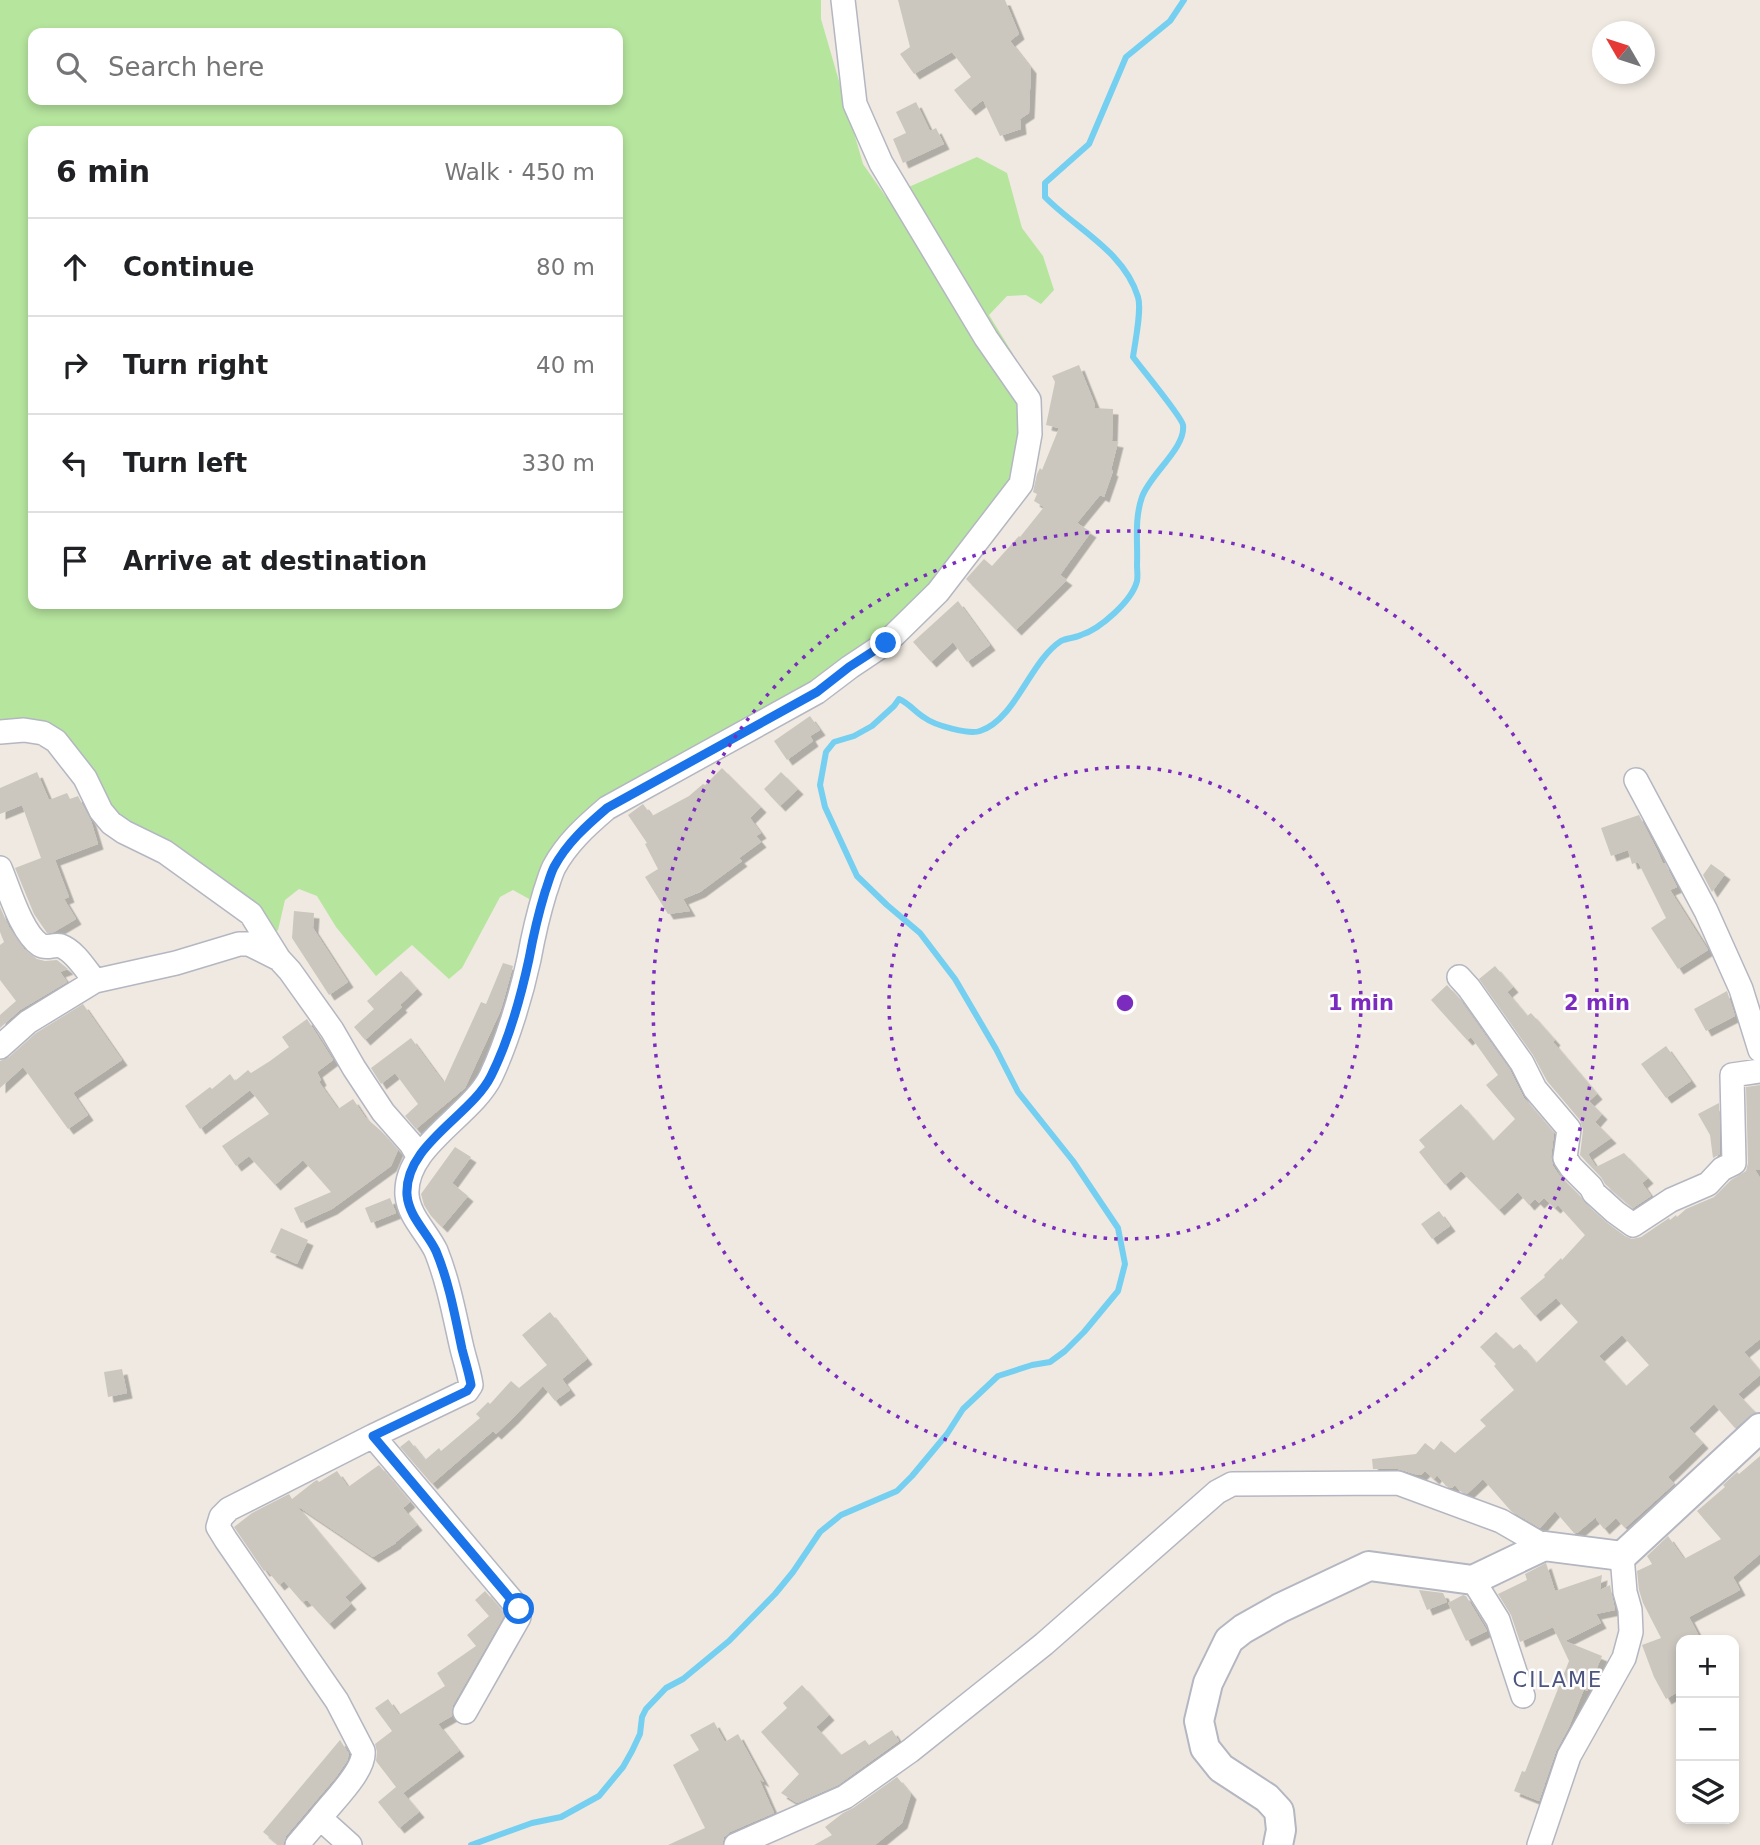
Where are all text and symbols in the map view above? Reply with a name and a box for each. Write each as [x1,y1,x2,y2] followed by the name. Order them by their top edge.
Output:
[1592,21,1655,84] north arrow
[28,28,623,105] search box
[52,48,90,86] icon: search
[108,52,264,82] text: Search here
[56,154,150,189] text: 6 min
[444,159,595,185] text: Walk · 450 m
[56,248,94,286] icon: ahead
[123,252,254,282] text: Continue
[536,254,595,280] text: 80 m
[56,346,94,384] icon: right
[123,350,268,380] text: Turn right
[536,352,595,378] text: 40 m
[56,444,94,482] icon: left
[123,448,247,478] text: Turn left
[521,450,595,476] text: 330 m
[56,542,94,580] icon: arrive
[123,546,427,576] text: Arrive at destination
[870,627,901,658] route end
[1113,991,1137,1015] centre of rings
[1328,991,1394,1015] text: 1 min
[1564,991,1630,1015] text: 2 min
[503,1593,534,1624] route start
[1676,1635,1739,1824] map controls
[1676,1635,1739,1698] button: +
[1513,1668,1603,1692] district label: CILAME
[1676,1698,1739,1761] button: −
[1676,1761,1739,1824] button: layers

